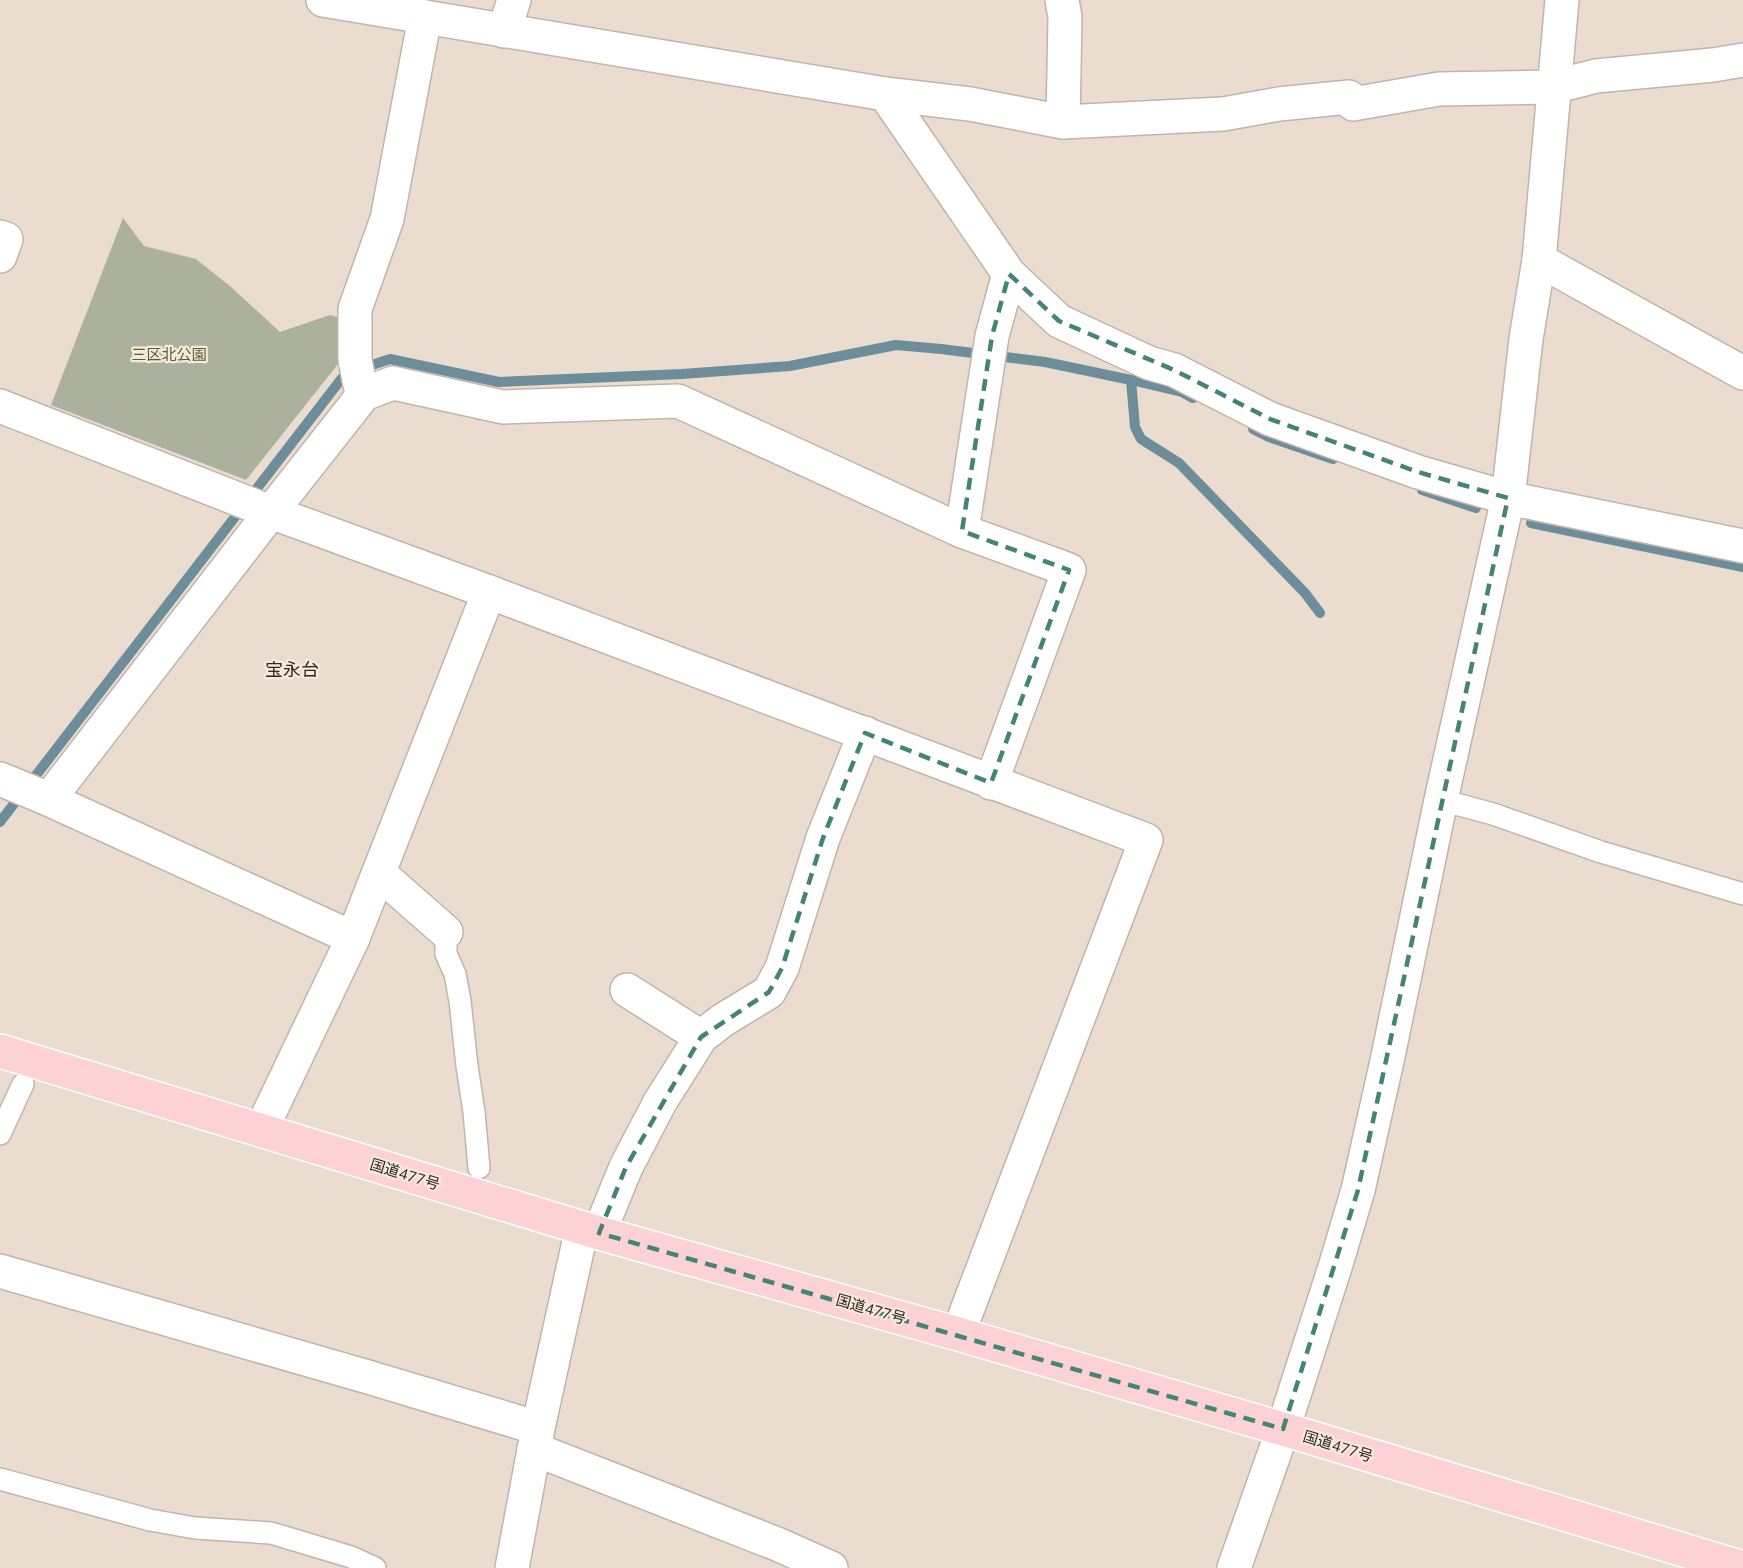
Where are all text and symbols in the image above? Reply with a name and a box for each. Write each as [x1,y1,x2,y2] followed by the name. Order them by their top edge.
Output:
[131,345,207,364] park label: 三区北公園
[265,658,319,681] district label: 宝永台
[368,1154,442,1194] street label: 国道477号
[834,1290,908,1328] street label: 国道477号
[1301,1426,1375,1466] street label: 国道477号

